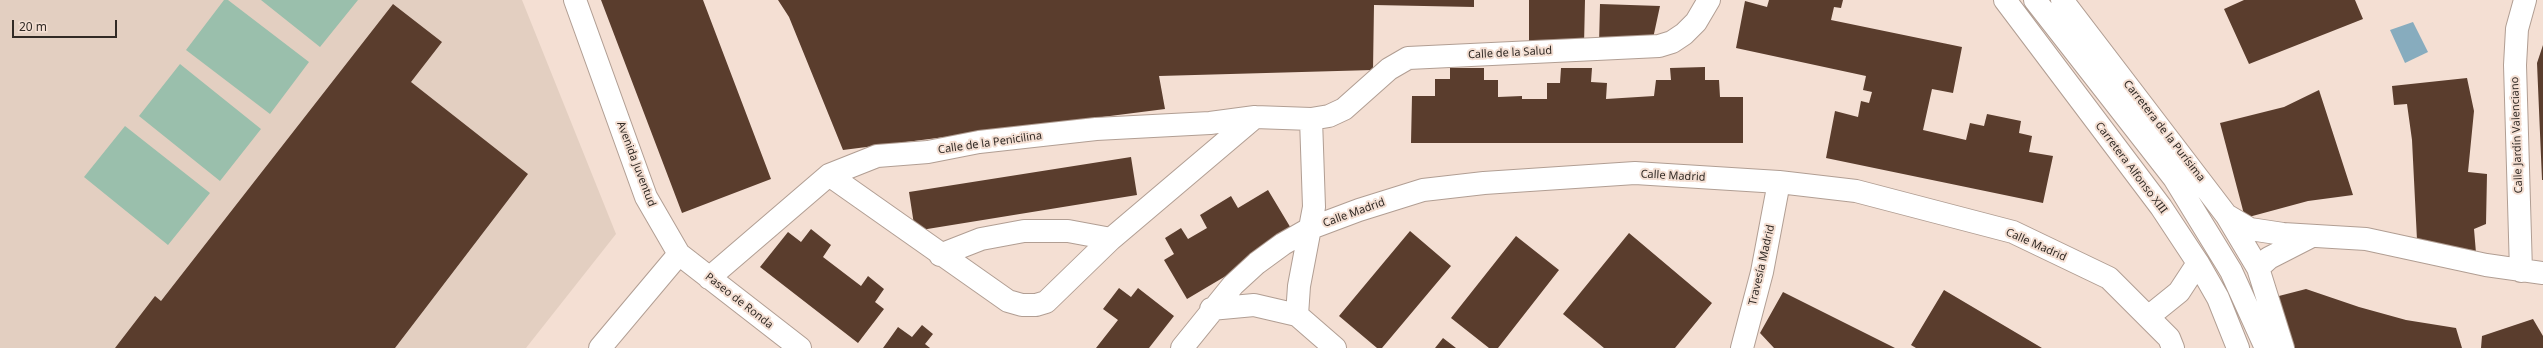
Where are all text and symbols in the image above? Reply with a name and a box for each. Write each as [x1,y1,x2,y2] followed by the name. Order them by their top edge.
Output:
[14,12,119,38] scale bar
[19,18,47,35] text: 20 m
[1468,44,1552,62] street label: Calle de la Salud
[2508,76,2526,194] street label: Calle Jardín Valenciano
[2120,78,2208,184] street label: Carretera de la Purísima
[614,120,658,208] street label: Avenida Juventud
[2092,120,2170,216] street label: Carretera Alfonso XIII
[937,129,1043,157] street label: Calle de la Penicilina
[1640,168,1706,184] street label: Calle Madrid
[1321,196,1387,230] street label: Calle Madrid
[1746,224,1778,306] street label: Travesía Madrid
[2004,226,2068,264] street label: Calle Madrid
[702,270,776,332] street label: Paseo de Ronda

